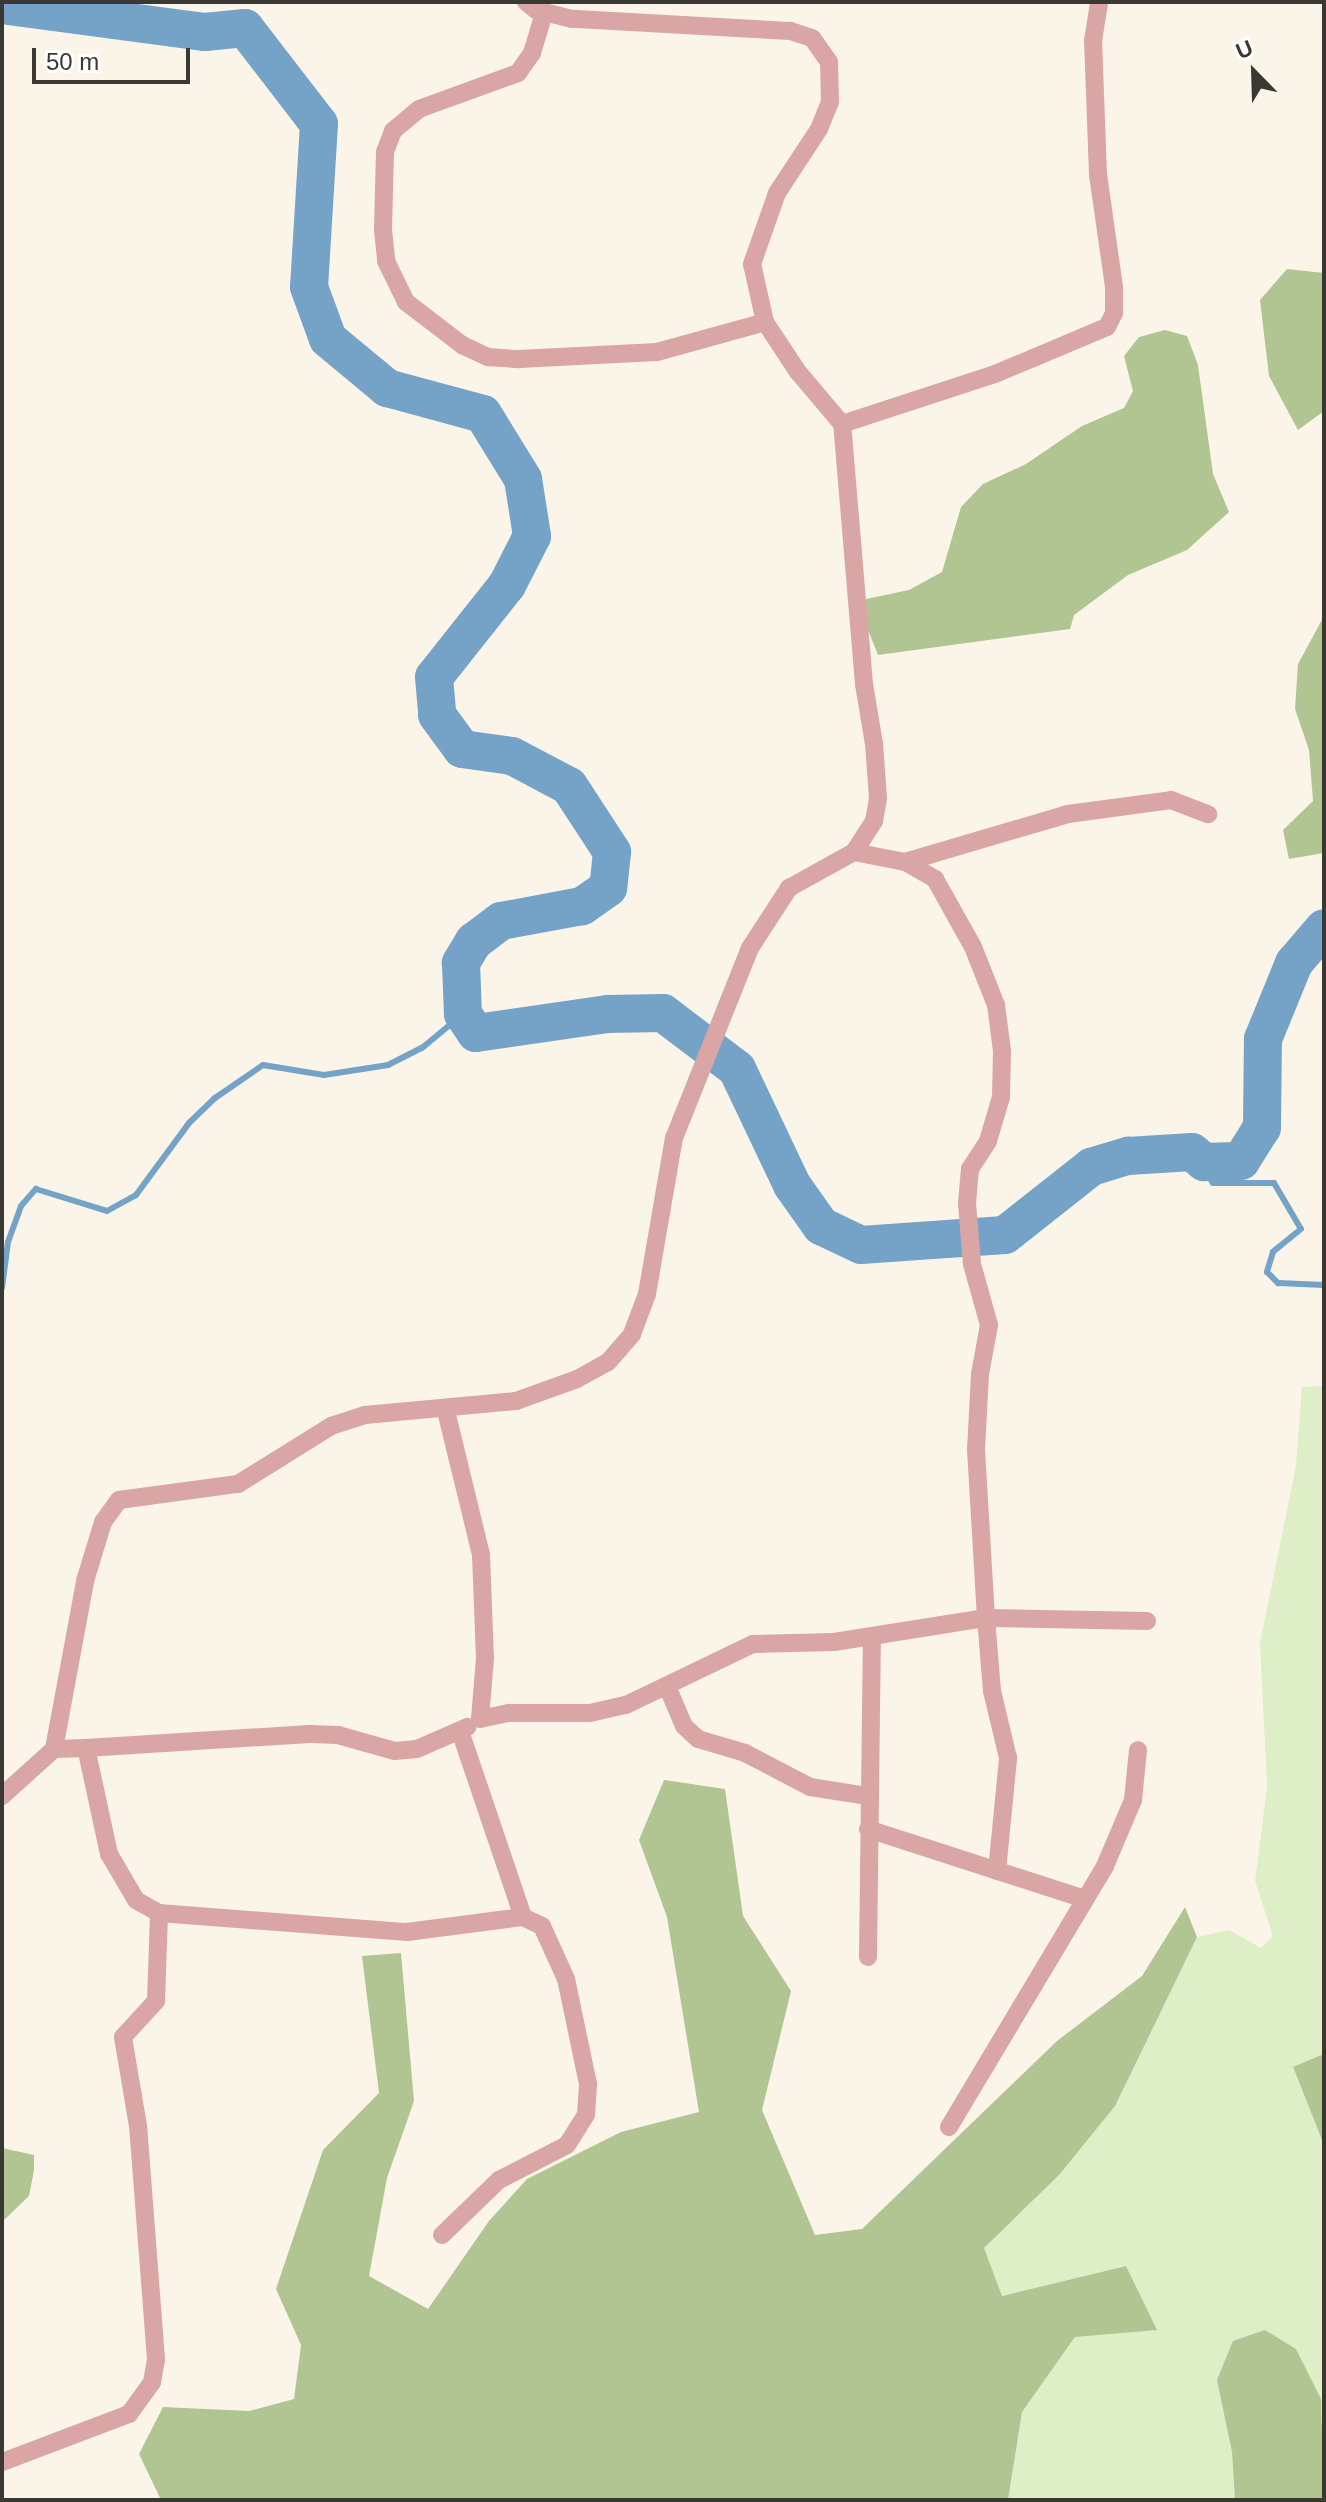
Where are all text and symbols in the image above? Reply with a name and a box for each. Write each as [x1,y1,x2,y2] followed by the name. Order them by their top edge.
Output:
[36,32,194,82] scale bar
[1214,32,1294,112] north arrow
[1232,35,1257,64] text: U
[46,48,99,75] text: 50 m

